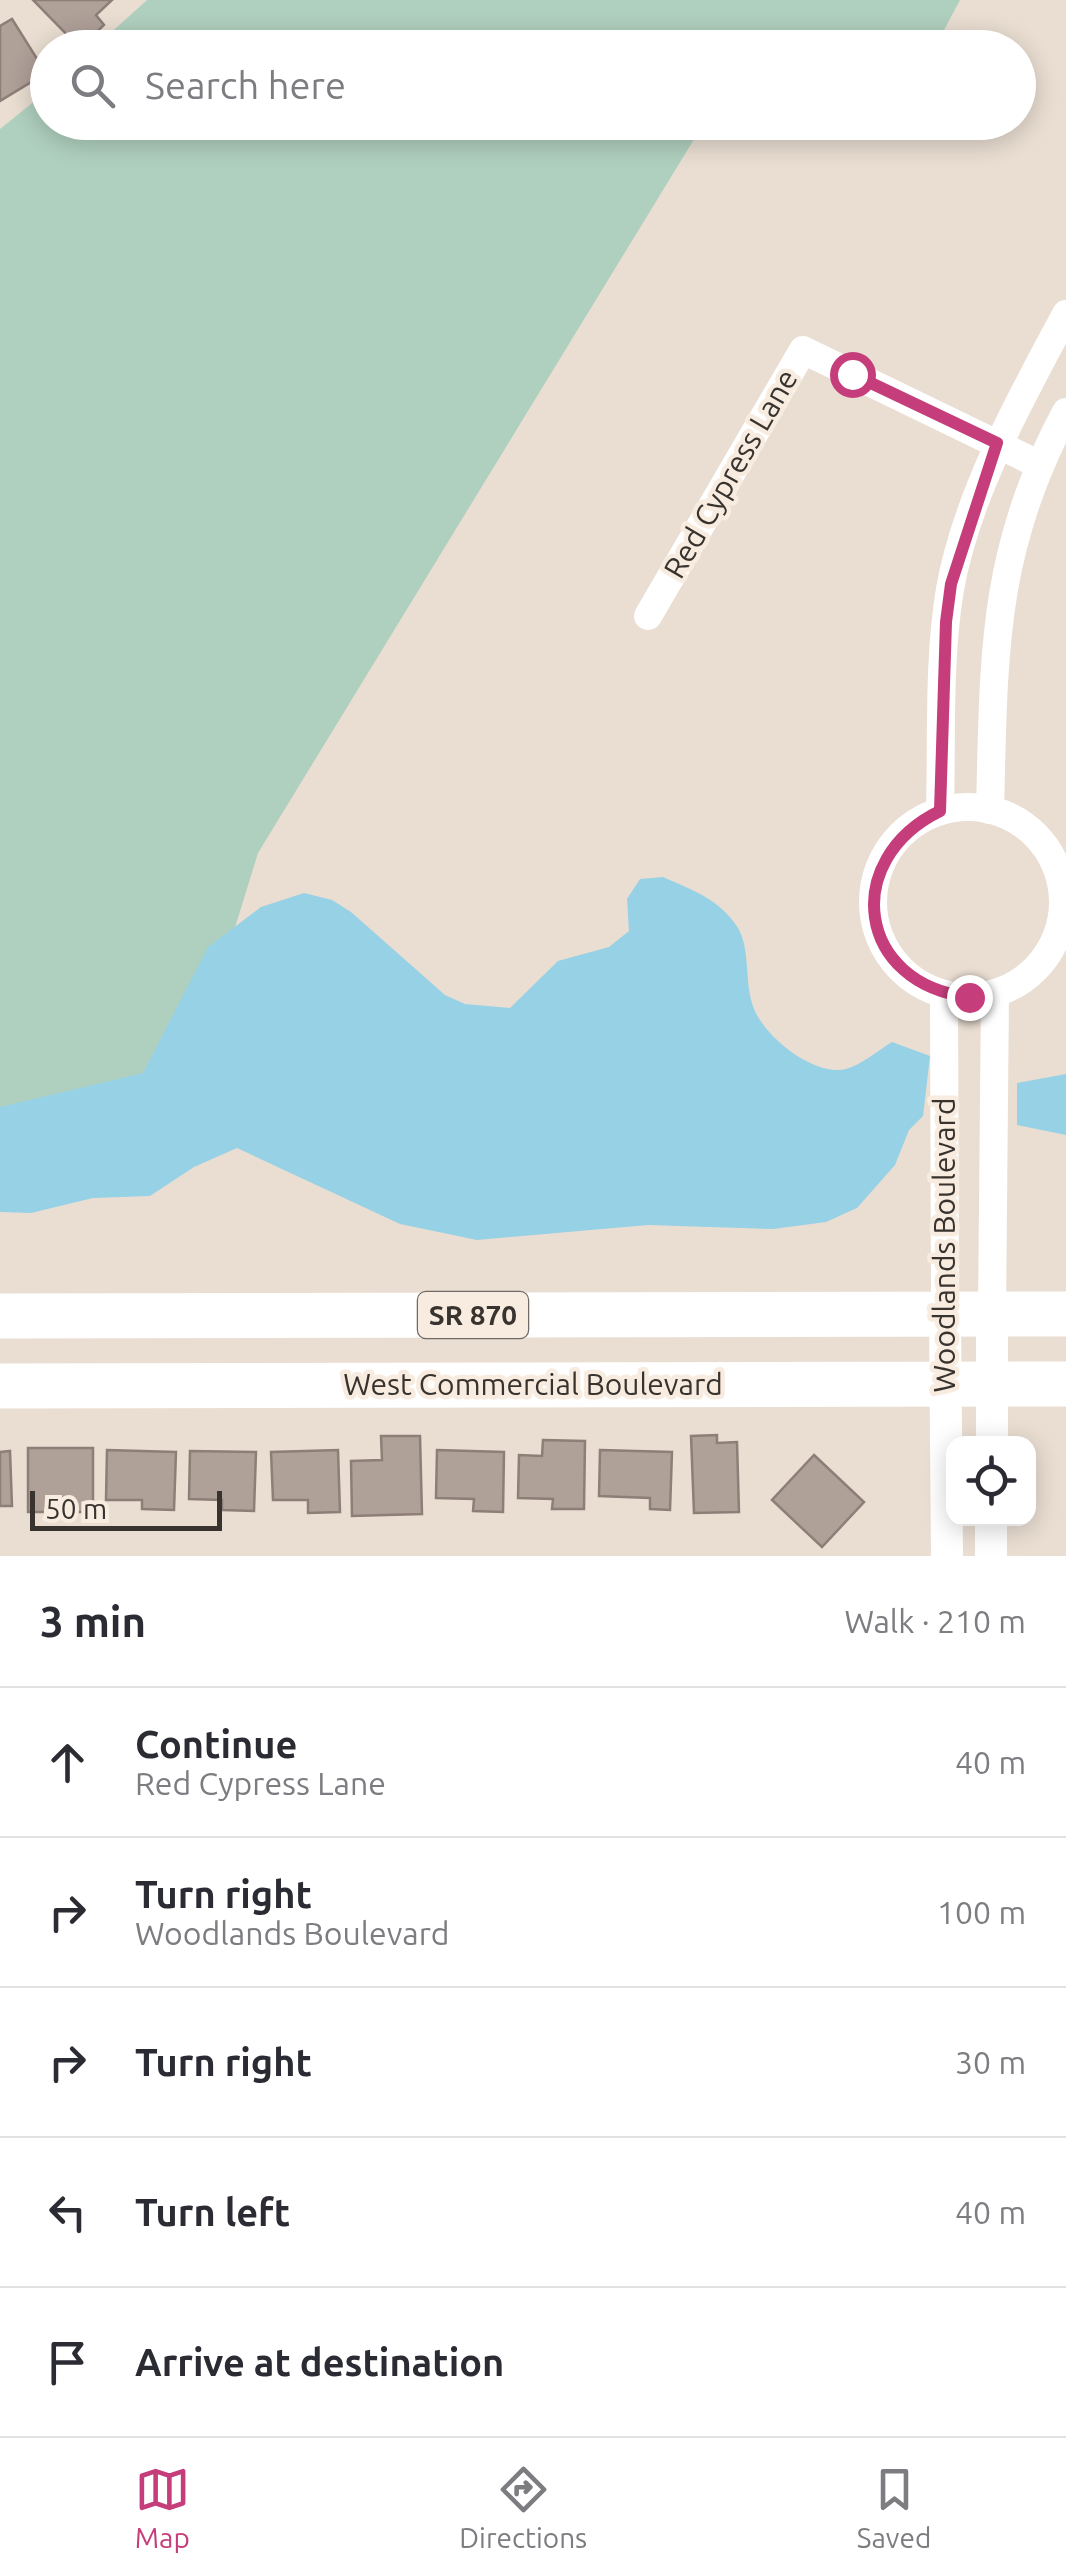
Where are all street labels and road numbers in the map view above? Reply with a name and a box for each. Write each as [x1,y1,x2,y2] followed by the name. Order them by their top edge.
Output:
[657,363,804,584] street label: Red Cypress Lane
[927,1098,961,1392] street label: Woodlands Boulevard
[418,1292,528,1338] road number: SR 870
[343,1367,723,1401] street label: West Commercial Boulevard

